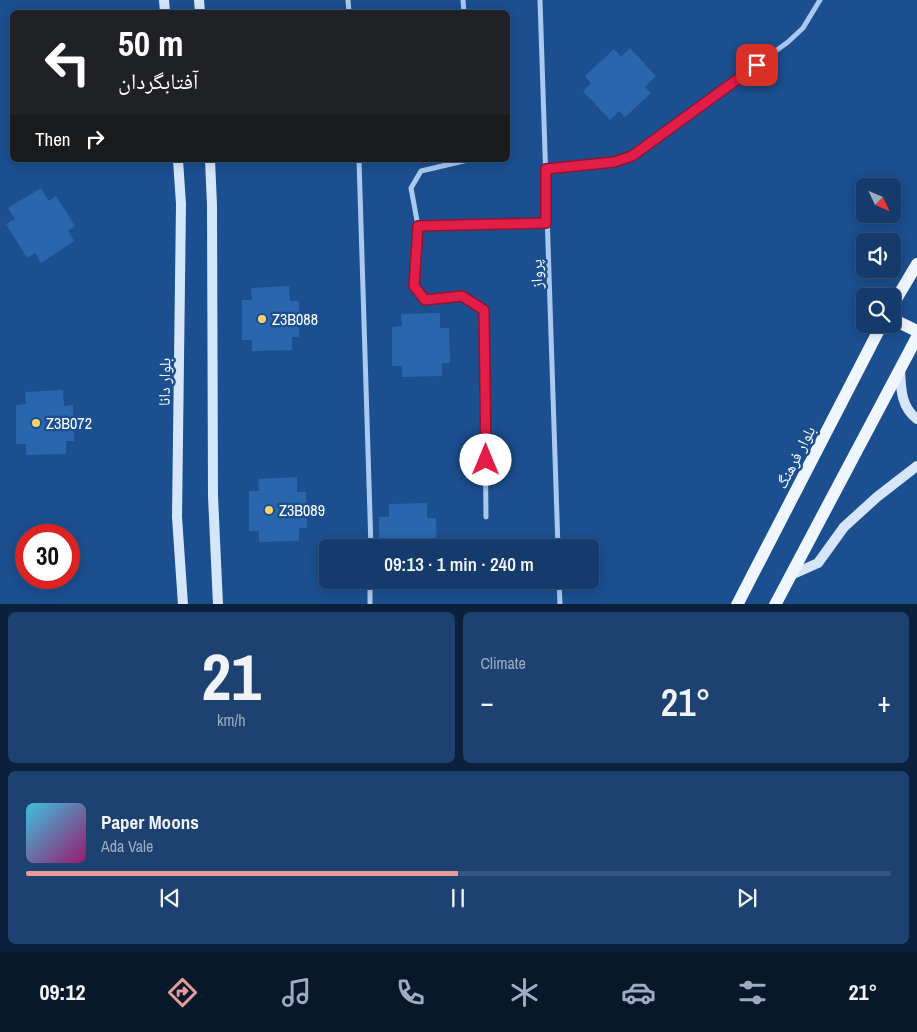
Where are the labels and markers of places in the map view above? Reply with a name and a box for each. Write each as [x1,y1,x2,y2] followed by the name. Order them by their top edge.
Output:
[736,44,778,86] pin
[272,308,318,330] place label: Z3B088
[256,313,268,325] marker: Z3B088
[46,412,92,434] place label: Z3B072
[30,417,42,429] marker: Z3B072
[279,499,325,521] place label: Z3B089
[263,504,275,516] marker: Z3B089

